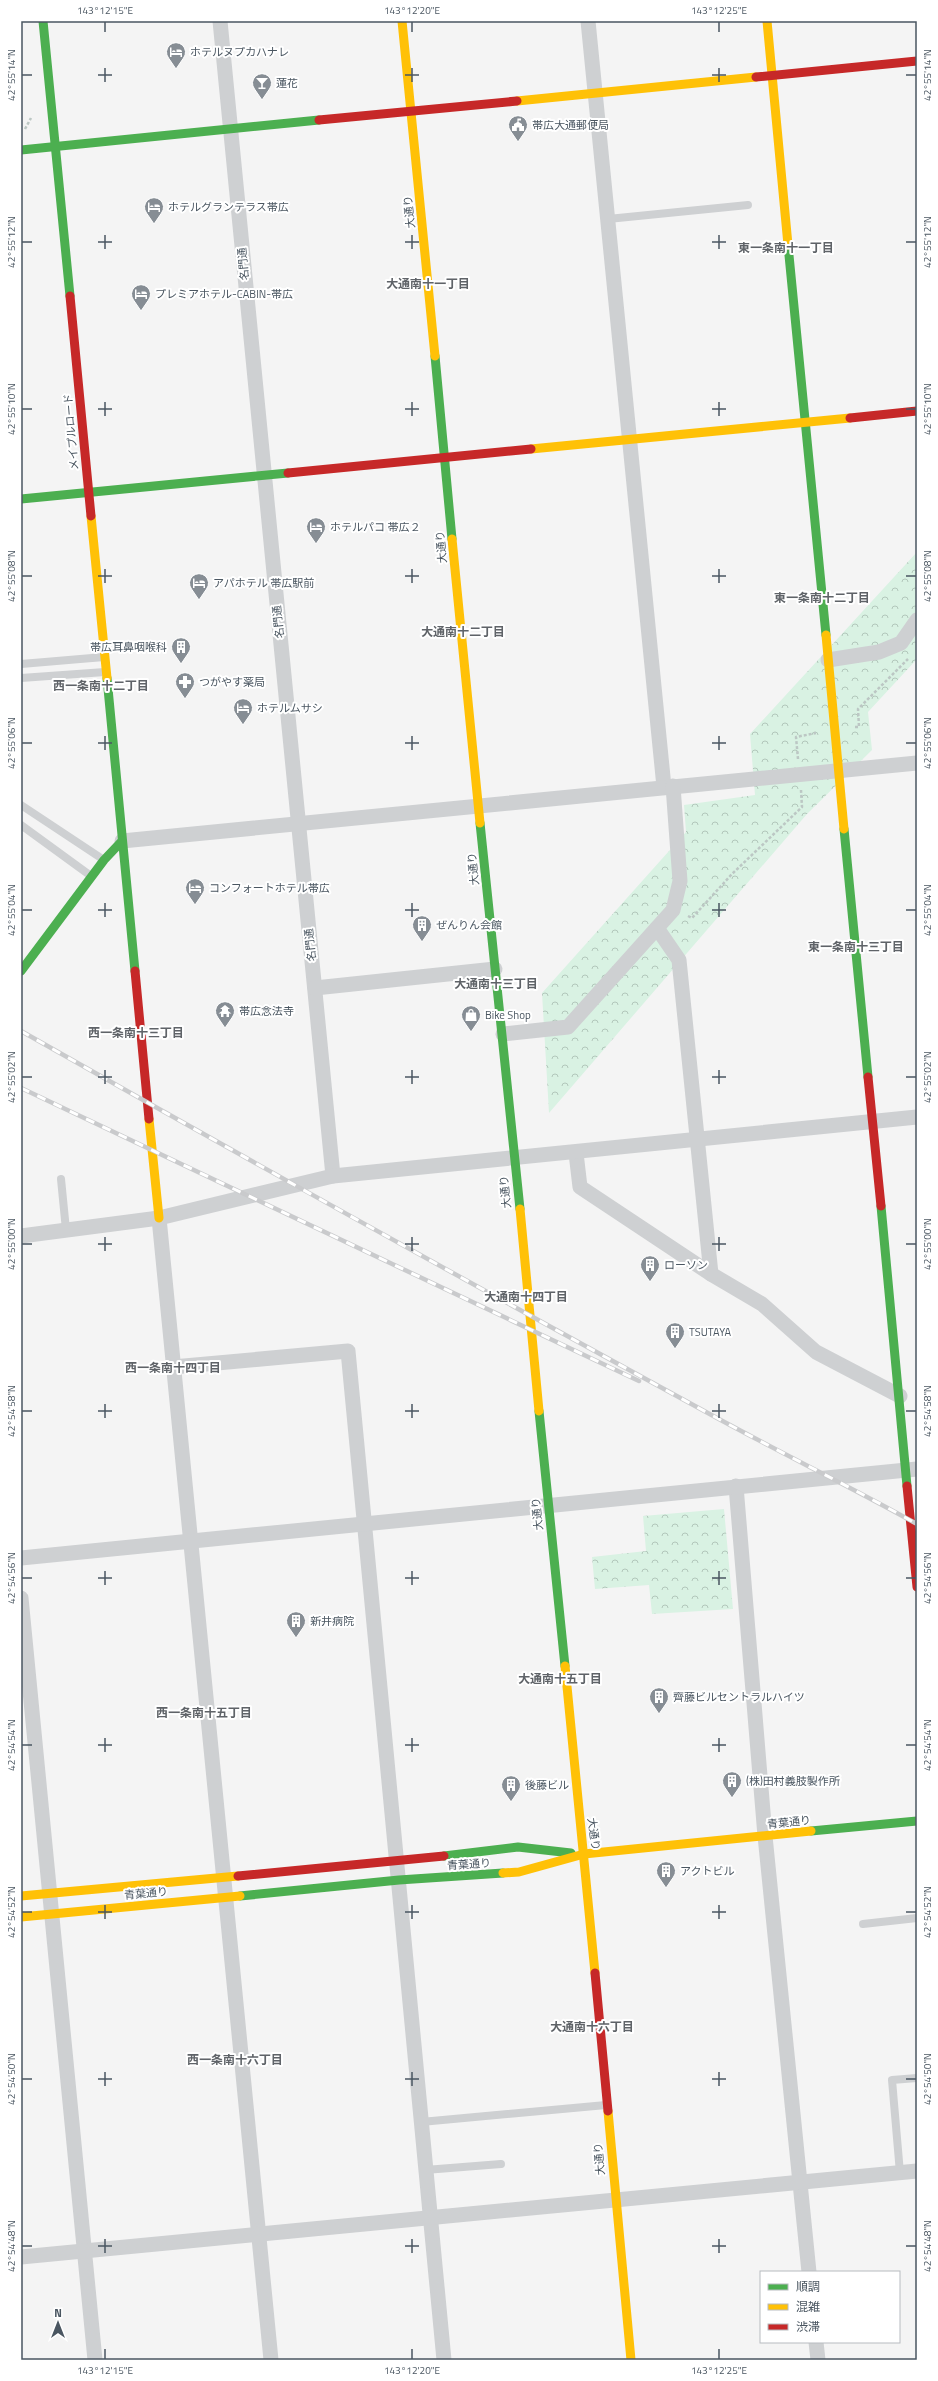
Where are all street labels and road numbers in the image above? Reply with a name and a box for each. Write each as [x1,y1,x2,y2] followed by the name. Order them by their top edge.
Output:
[399,195,419,229] street label: 大通り
[234,247,252,281] street label: 名門通
[60,393,82,471] street label: メイプルロード
[432,530,450,564] street label: 大通り
[268,605,288,639] street label: 名門通
[463,852,483,886] street label: 大通り
[300,928,320,962] street label: 名門通
[495,1175,515,1209] street label: 大通り
[527,1497,547,1531] street label: 大通り
[766,1812,812,1832] street label: 青葉通り
[584,1817,604,1851] street label: 大通り
[446,1854,492,1874] street label: 青葉通り
[123,1883,169,1903] street label: 青葉通り
[590,2142,608,2176] street label: 大通り

